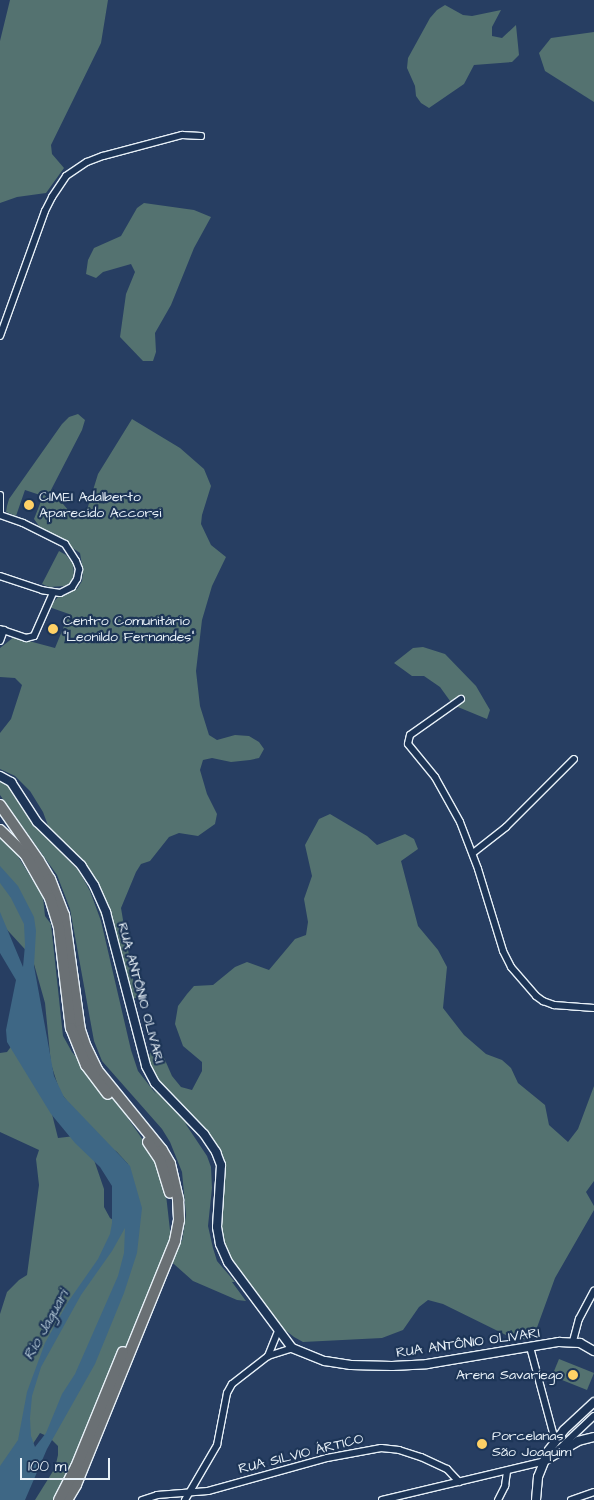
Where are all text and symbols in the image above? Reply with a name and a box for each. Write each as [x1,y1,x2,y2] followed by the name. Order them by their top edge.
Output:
[39,489,161,522] place label: CIMEI Adalberto Aparecido Accorsi
[23,499,35,511] marker: CIMEI Adalberto Aparecido Accorsi
[63,613,195,646] place label: Centro Comunitário "Leonildo Fernandes"
[47,623,59,635] marker: Centro Comunitário "Leonildo Fernandes"
[114,921,168,1065] street label: RUA ANTÔNIO OLIVARI
[20,1287,72,1363] water label: Rio Jaguari
[395,1325,541,1361] street label: RUA ANTÔNIO OLIVARI
[456,1367,563,1383] place label: Arena Savariego
[567,1369,579,1381] marker: Arena Savariego
[492,1428,571,1460] place label: Porcelanas São Joaquim
[237,1430,365,1478] street label: RUA SILVIO ÁRTICO
[476,1438,488,1450] marker: Porcelanas São Joaquim
[22,1448,112,1480] scale bar
[28,1456,67,1477] text: 100 m

